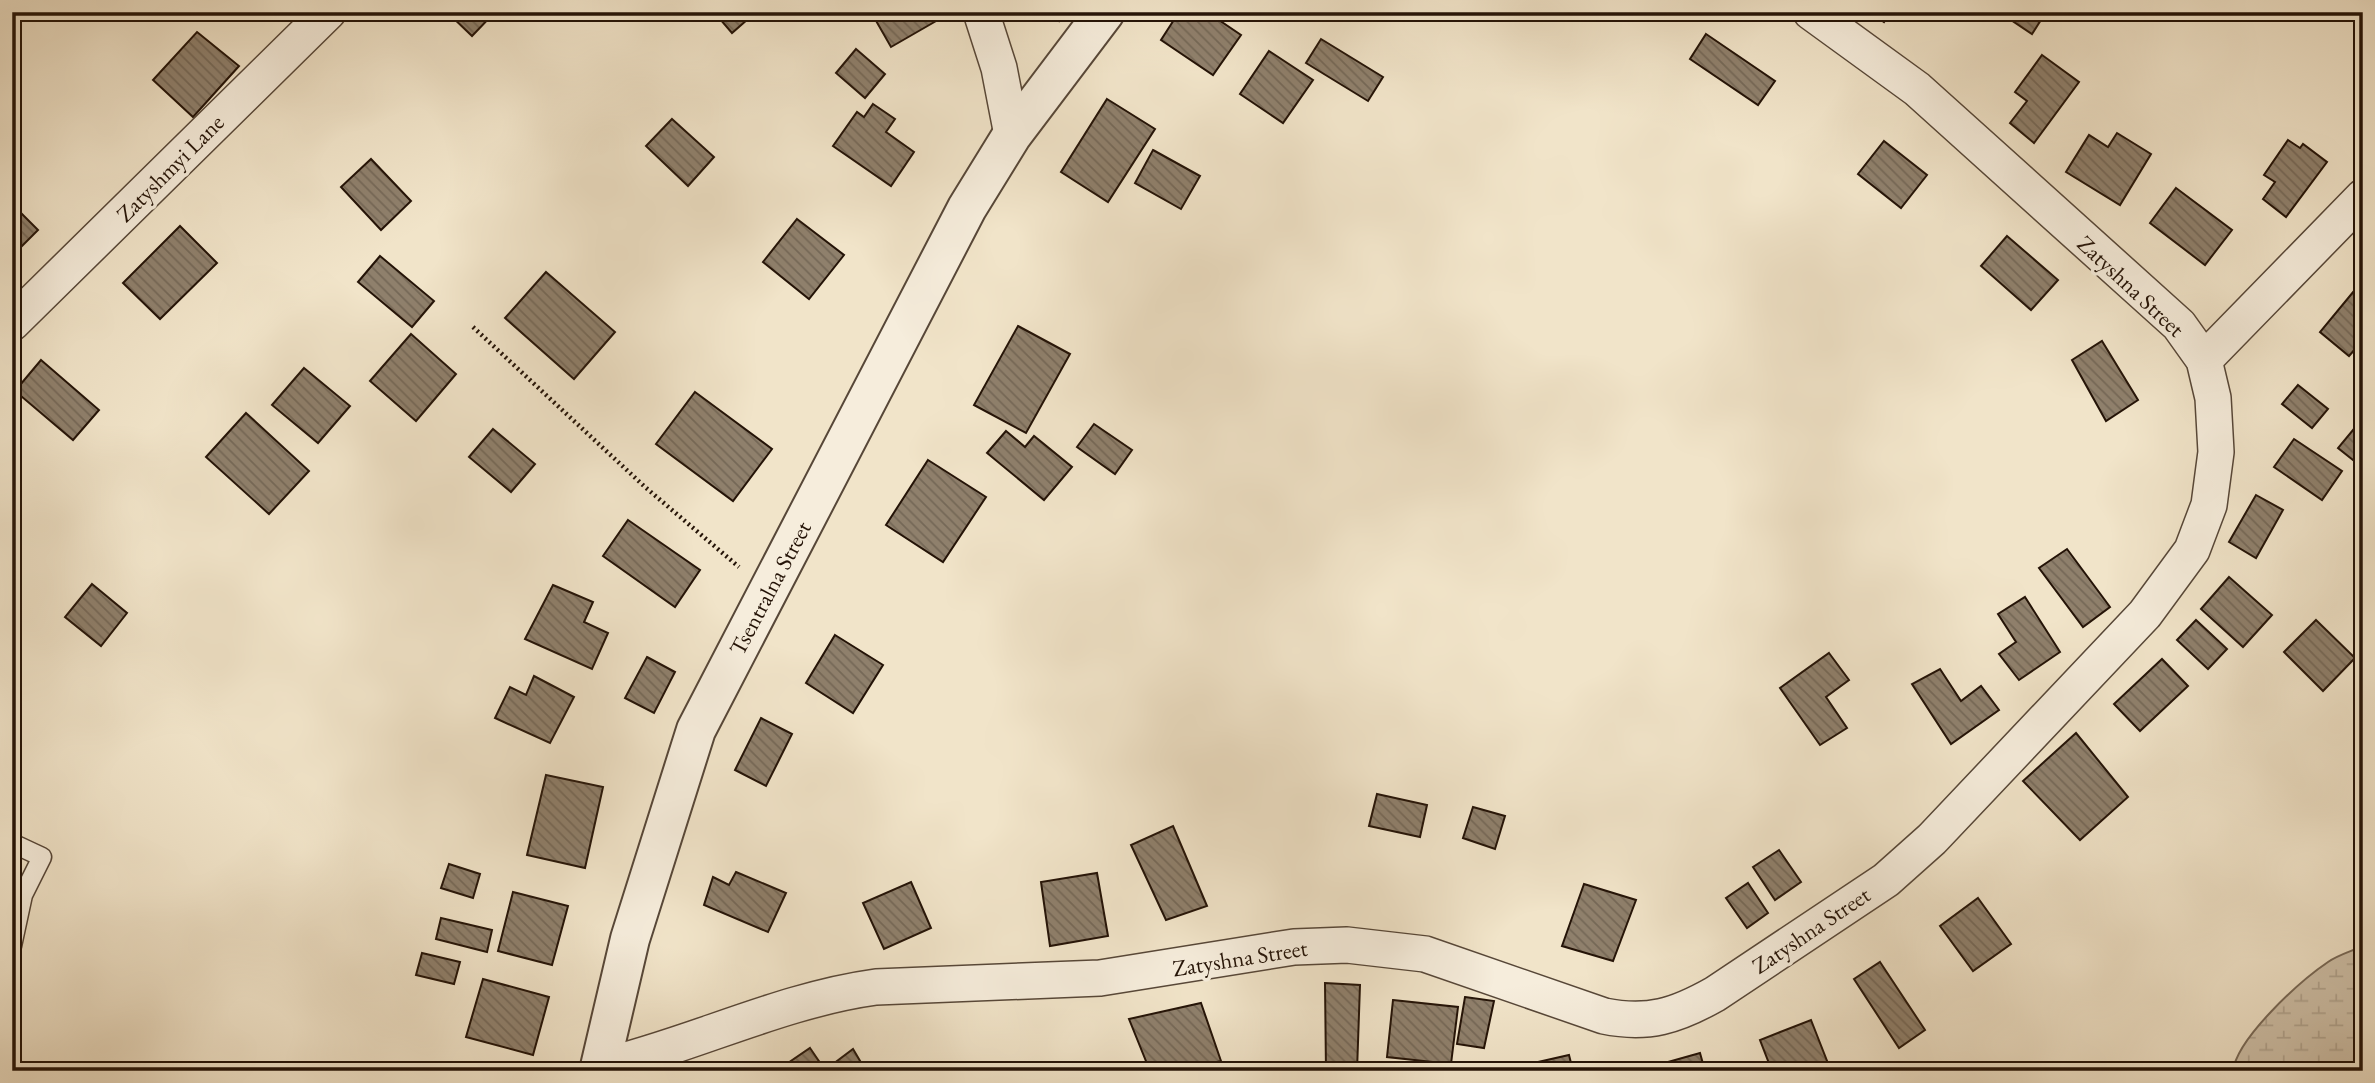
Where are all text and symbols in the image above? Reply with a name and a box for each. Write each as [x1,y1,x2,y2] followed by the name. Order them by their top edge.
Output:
[110,108,230,228] street label: Zatyshmyi Lane
[2071,229,2192,344] street label: Zatyshna Street
[722,515,818,660] street label: Tsentralna Street
[1746,879,1876,980] street label: Zatyshna Street
[1170,932,1310,983] street label: Zatyshna Street

